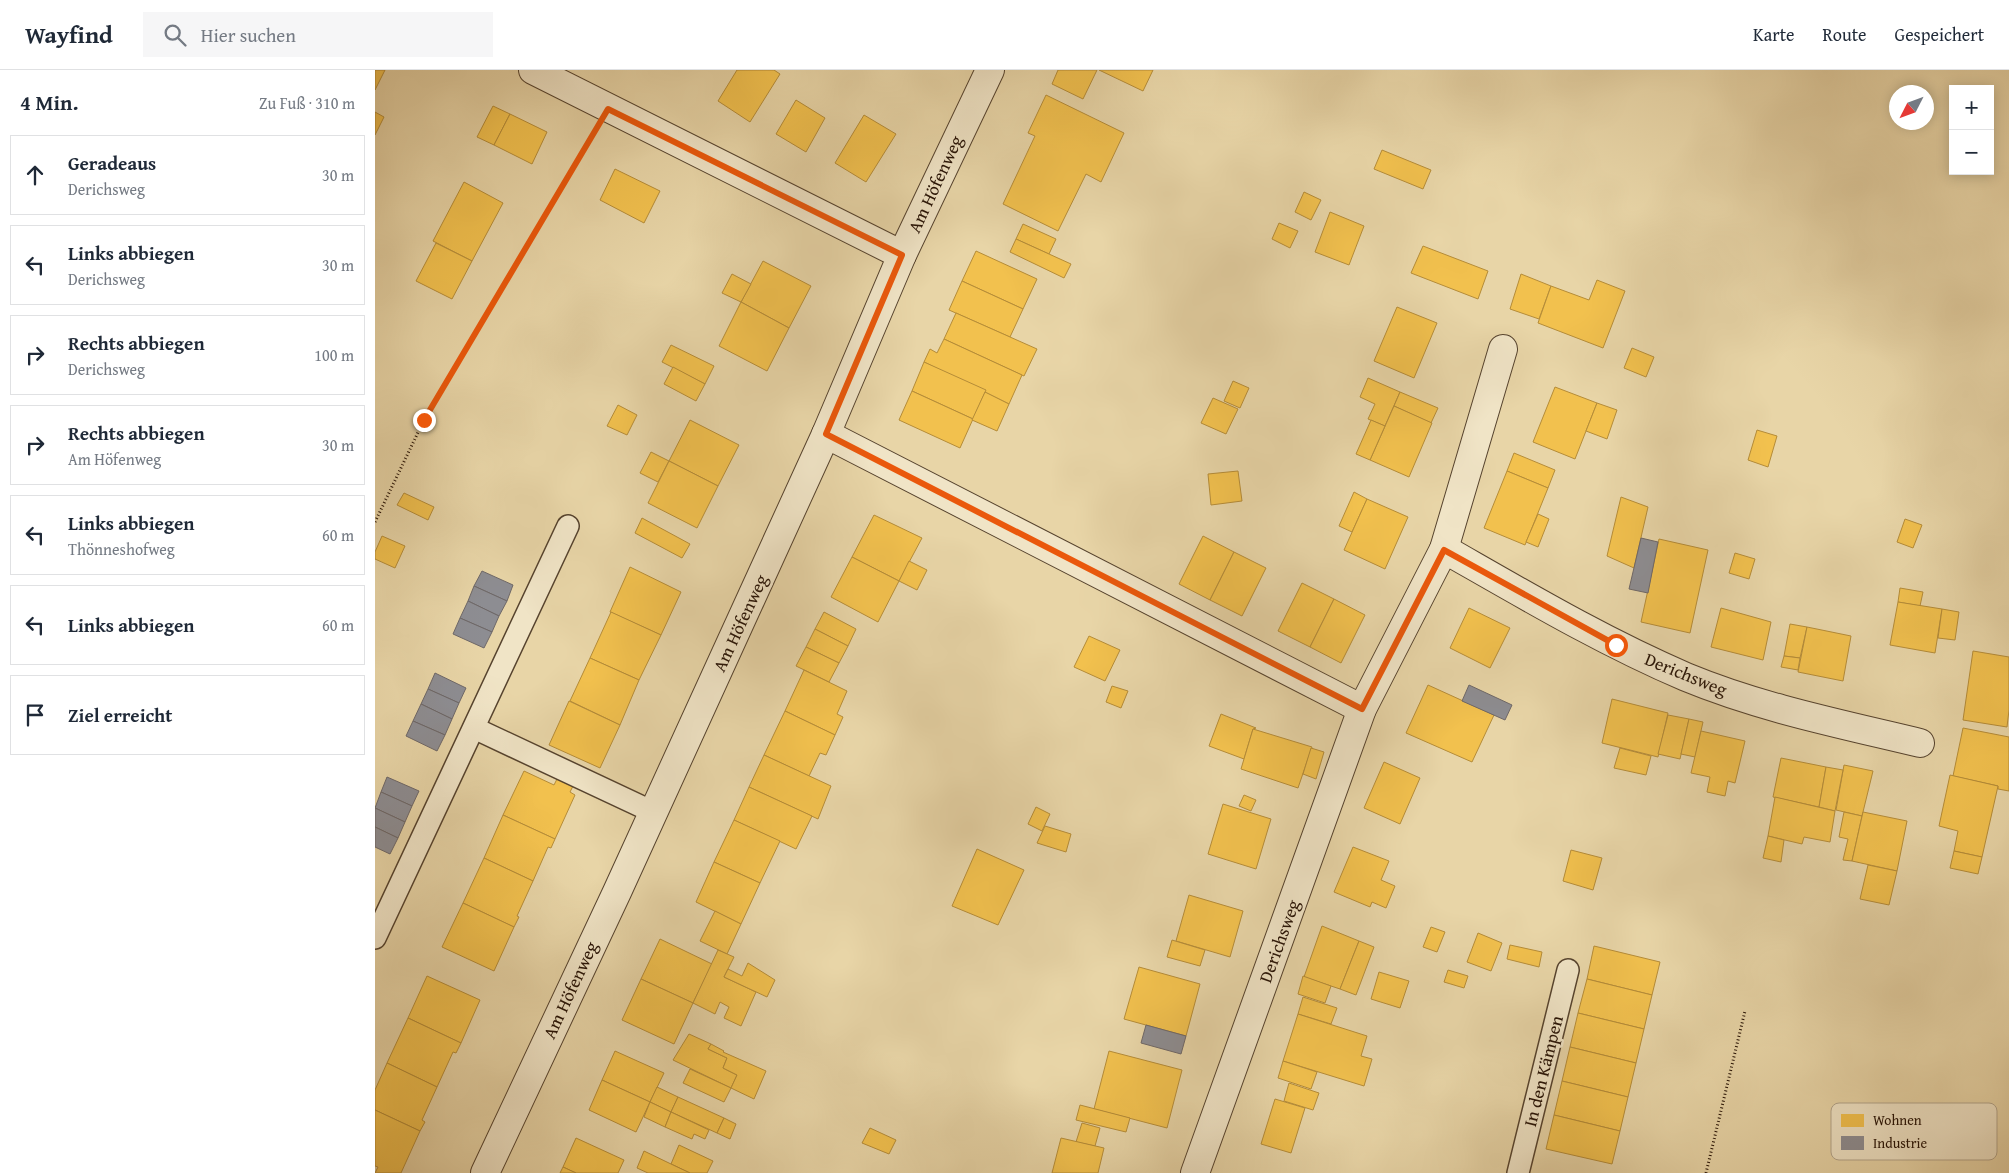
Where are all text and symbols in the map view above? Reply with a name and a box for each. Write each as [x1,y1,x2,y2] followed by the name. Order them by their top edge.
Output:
[143,12,493,57] search box
[25,17,113,52] text: Wayfind
[161,21,189,49] icon: search
[201,21,296,49] text: Hier suchen
[1753,21,1794,48] text: Karte
[1822,21,1867,48] text: Route
[1895,21,1984,48] text: Gespeichert
[1889,85,1934,130] north arrow
[1949,85,1994,175] map controls
[1949,85,1994,130] button: +
[20,87,78,118] text: 4 Min.
[259,91,355,115] text: Zu Fuß · 310 m
[1949,130,1994,175] button: −
[901,131,969,237] street label: Am Höfenweg
[68,149,156,177] text: Geradeaus
[21,161,49,189] icon: ahead
[322,163,354,187] text: 30 m
[68,177,145,201] text: Derichsweg
[68,239,194,267] text: Links abbiegen
[21,251,49,279] icon: left
[322,253,354,277] text: 30 m
[68,267,145,291] text: Derichsweg
[68,329,205,357] text: Rechts abbiegen
[21,341,49,369] icon: right
[314,343,354,367] text: 100 m
[68,357,145,381] text: Derichsweg
[413,409,436,432] route end
[68,419,205,447] text: Rechts abbiegen
[21,431,49,459] icon: right
[322,433,354,457] text: 30 m
[68,447,161,471] text: Am Höfenweg
[68,509,194,537] text: Links abbiegen
[21,521,49,549] icon: left
[322,523,354,547] text: 60 m
[68,537,175,561] text: Thönneshofweg
[706,570,774,676] street label: Am Höfenweg
[21,611,49,639] icon: left
[68,611,194,639] text: Links abbiegen
[322,613,354,637] text: 60 m
[1605,634,1628,657] route start
[1641,645,1731,703] street label: Derichsweg
[21,701,49,729] icon: arrive
[68,701,172,729] text: Ziel erreicht
[1251,896,1307,986] street label: Derichsweg
[536,937,604,1043] street label: Am Höfenweg
[1516,1012,1570,1130] street label: In den Kämpen
[1831,1103,1997,1160] legend
[1873,1110,1922,1130] text: Wohnen
[1873,1133,1927,1153] text: Industrie

